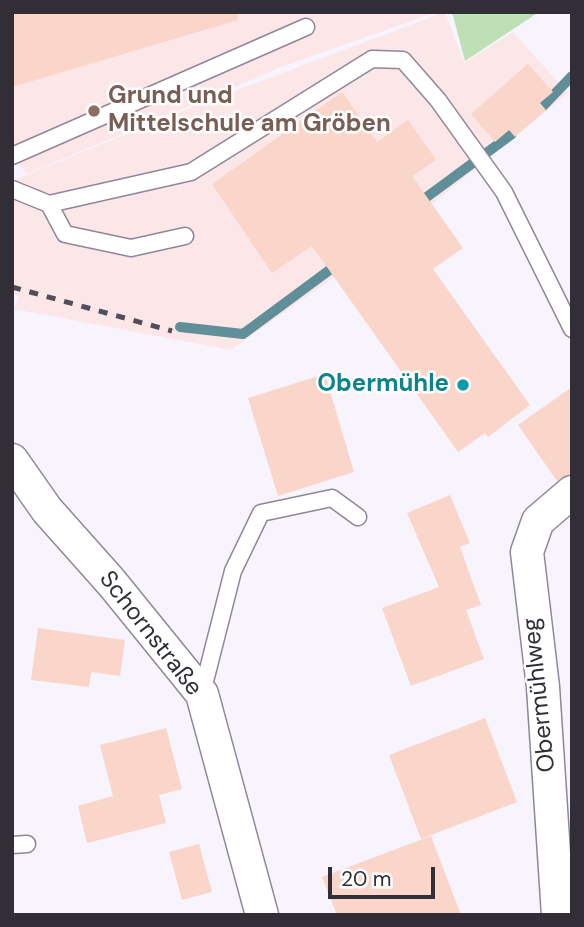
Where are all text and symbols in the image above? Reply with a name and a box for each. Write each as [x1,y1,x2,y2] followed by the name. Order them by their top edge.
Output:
[108,83,391,139] place label: Grund und Mittelschule am Gröben
[86,103,102,119] marker: Grund und Mittelschule am Gröben
[317,371,449,399] place label: Obermühle
[455,377,471,393] marker: Obermühle
[92,566,208,702] street label: Schornstraße
[518,616,562,774] street label: Obermühlweg
[332,853,439,897] scale bar
[341,865,392,893] text: 20 m

